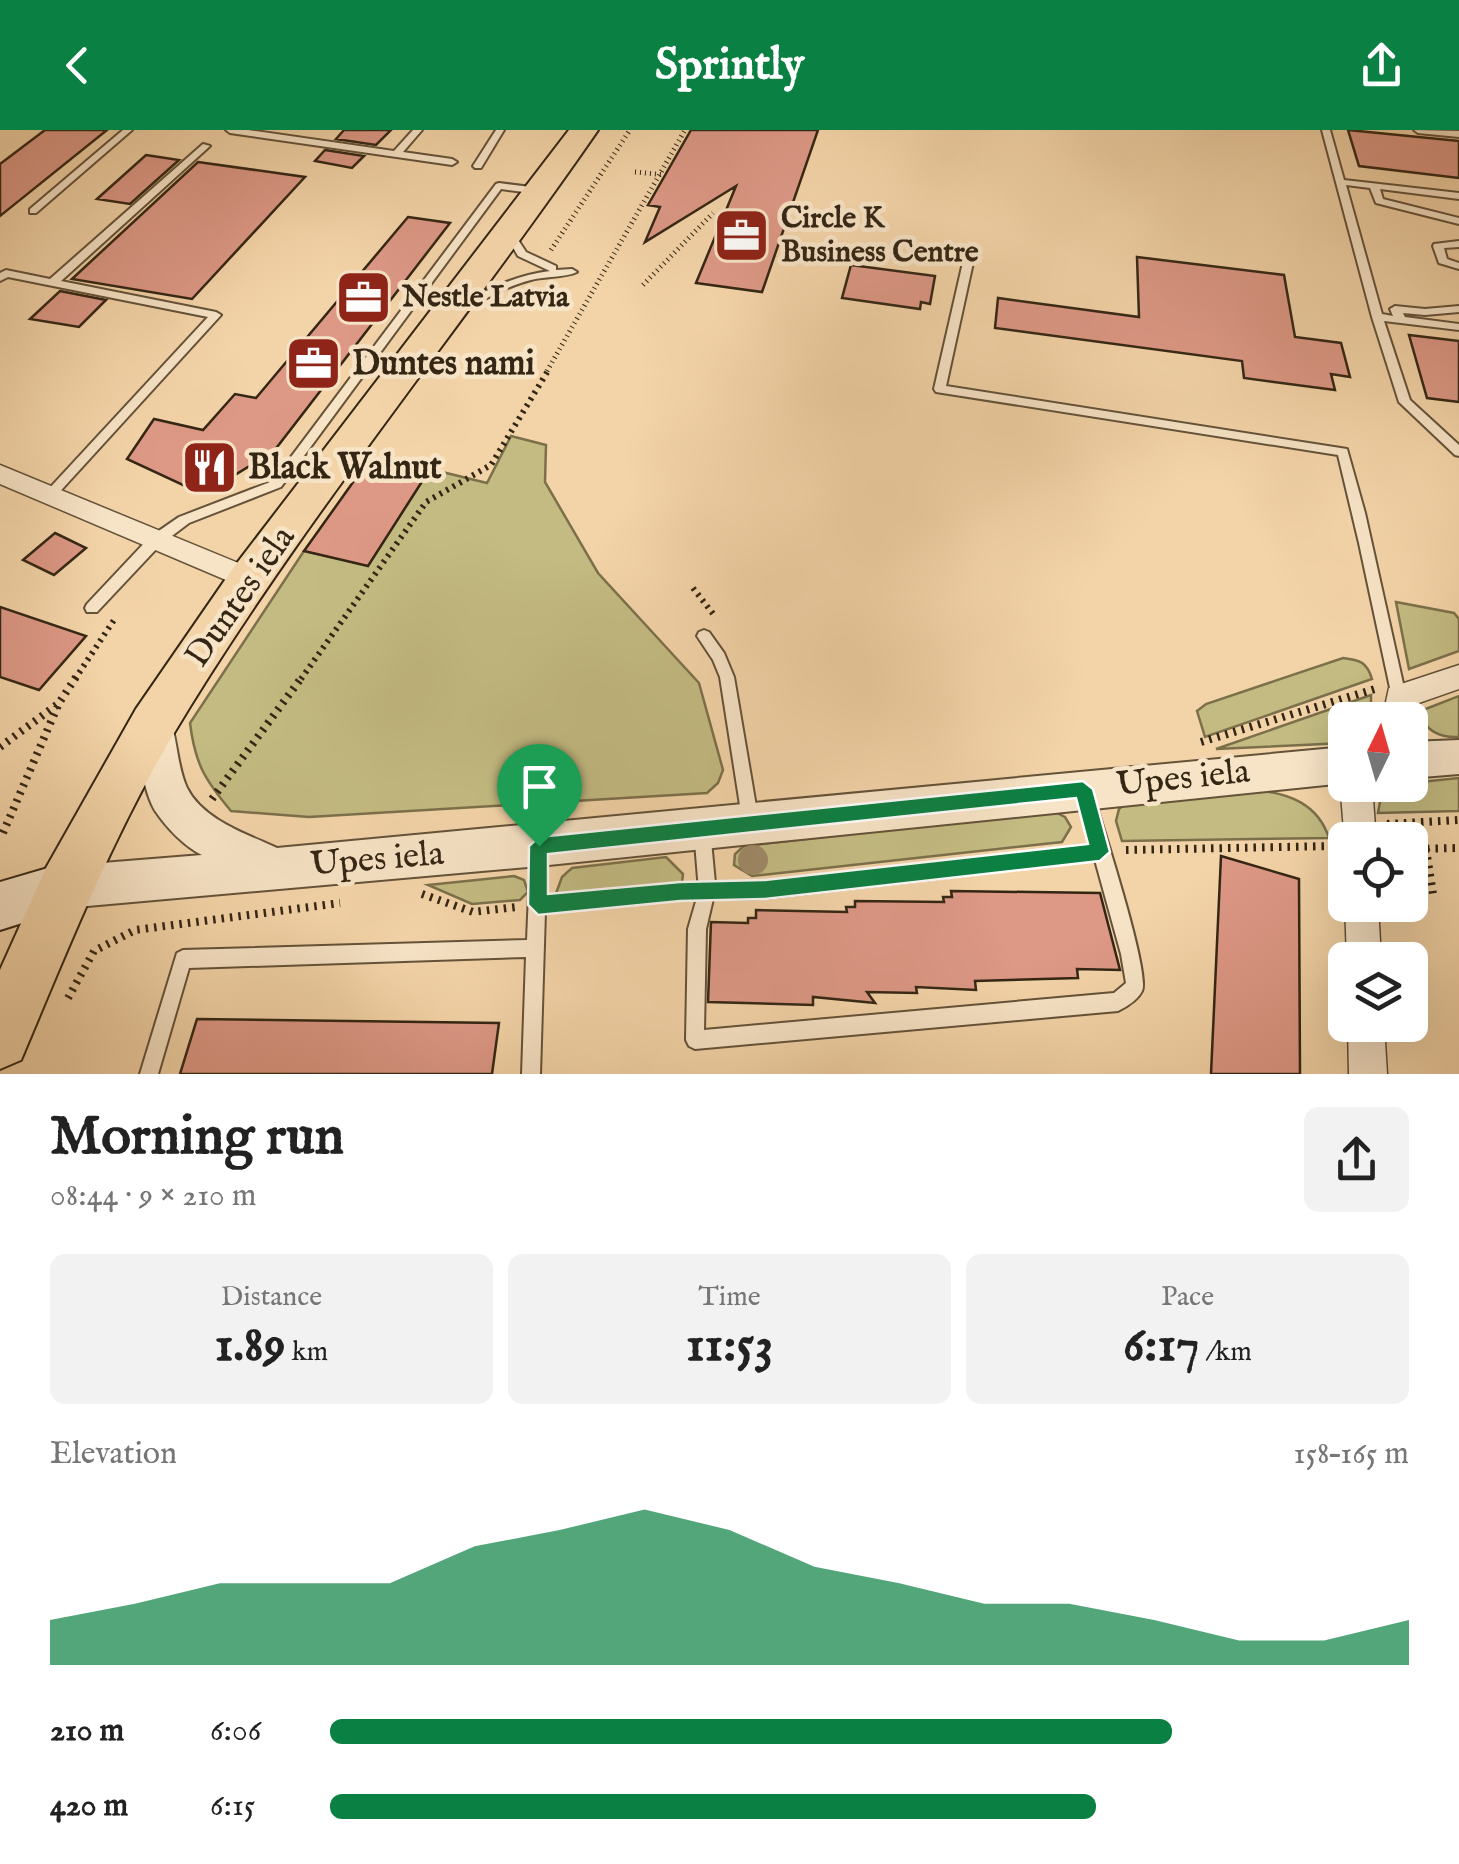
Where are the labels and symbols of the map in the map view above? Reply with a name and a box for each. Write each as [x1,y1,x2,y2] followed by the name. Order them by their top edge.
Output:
[781,200,979,272] place label: Circle K Business Centre
[712,206,772,266] office icon: Circle K Business Centre
[333,268,393,328] office icon: Nestle Latvia
[401,279,570,317] place label: Nestle Latvia
[283,334,343,394] office icon: Duntes nami
[352,342,535,387] place label: Duntes nami
[179,438,239,498] restaurant icon: Black Walnut
[248,446,442,491] place label: Black Walnut
[176,517,307,677] street label: Duntes iela
[1328,702,1428,802] north arrow
[497,744,582,847] pin
[1114,750,1253,808] street label: Upes iela
[308,832,446,888] street label: Upes iela

